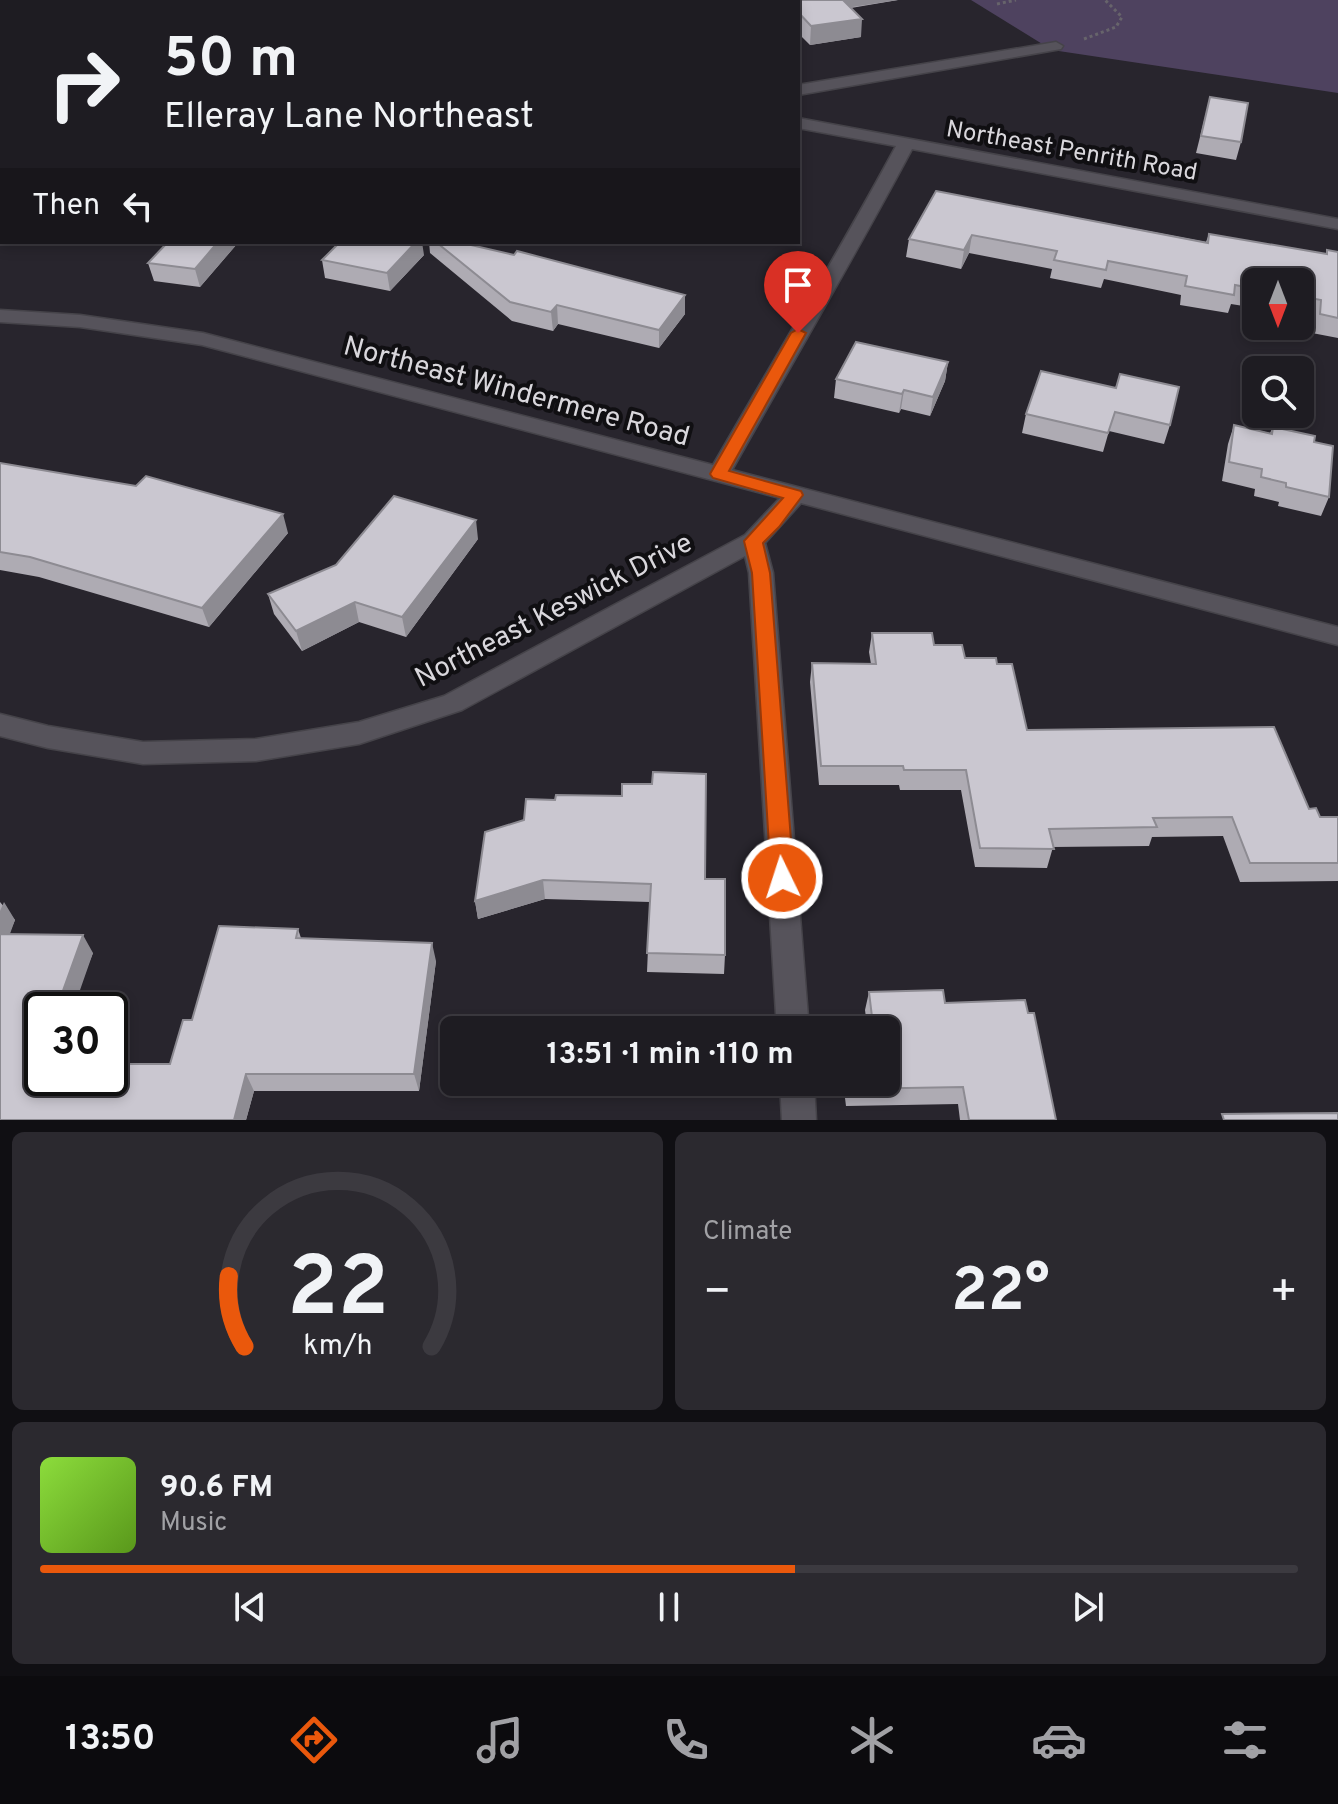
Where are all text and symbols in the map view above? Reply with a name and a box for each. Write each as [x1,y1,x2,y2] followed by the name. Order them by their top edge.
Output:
[164,26,298,96] text: 50 m
[32,32,136,136] icon: right
[164,95,534,141] text: Elleray Lane Northeast
[944,115,1200,189] street label: Northeast Penrith Road
[116,184,160,228] icon: left
[32,188,100,225] text: Then
[764,251,832,333] pin
[776,263,820,307] icon: arrive
[1242,268,1314,340] north arrow
[1242,268,1314,428] map controls
[339,329,693,456] street label: Northeast Windermere Road
[1242,356,1314,428] button: search
[409,526,699,697] street label: Northeast Keswick Drive
[740,836,824,920] position arrow
[24,992,128,1096] speed limit sign: 30
[546,1037,794,1074] text: 13:51 · 1 min · 110 m
[703,1216,792,1249] text: Climate
[287,1240,388,1345] text: 22
[951,1256,1050,1332] text: 22°
[703,1266,731,1322] text: −
[1270,1266,1298,1322] text: +
[303,1329,372,1365] text: km/h
[160,1470,273,1507] text: 90.6 FM
[160,1507,227,1540] text: Music
[228,1585,272,1629] icon: previous
[647,1585,691,1629] icon: pause
[1066,1585,1110,1629] icon: next
[286,1712,342,1768] icon: directions
[472,1712,528,1768] icon: music
[658,1712,714,1768] icon: phone
[844,1712,900,1768] icon: climate
[1031,1712,1087,1768] icon: car
[1217,1712,1273,1768] icon: filters
[65,1717,155,1763] text: 13:50

